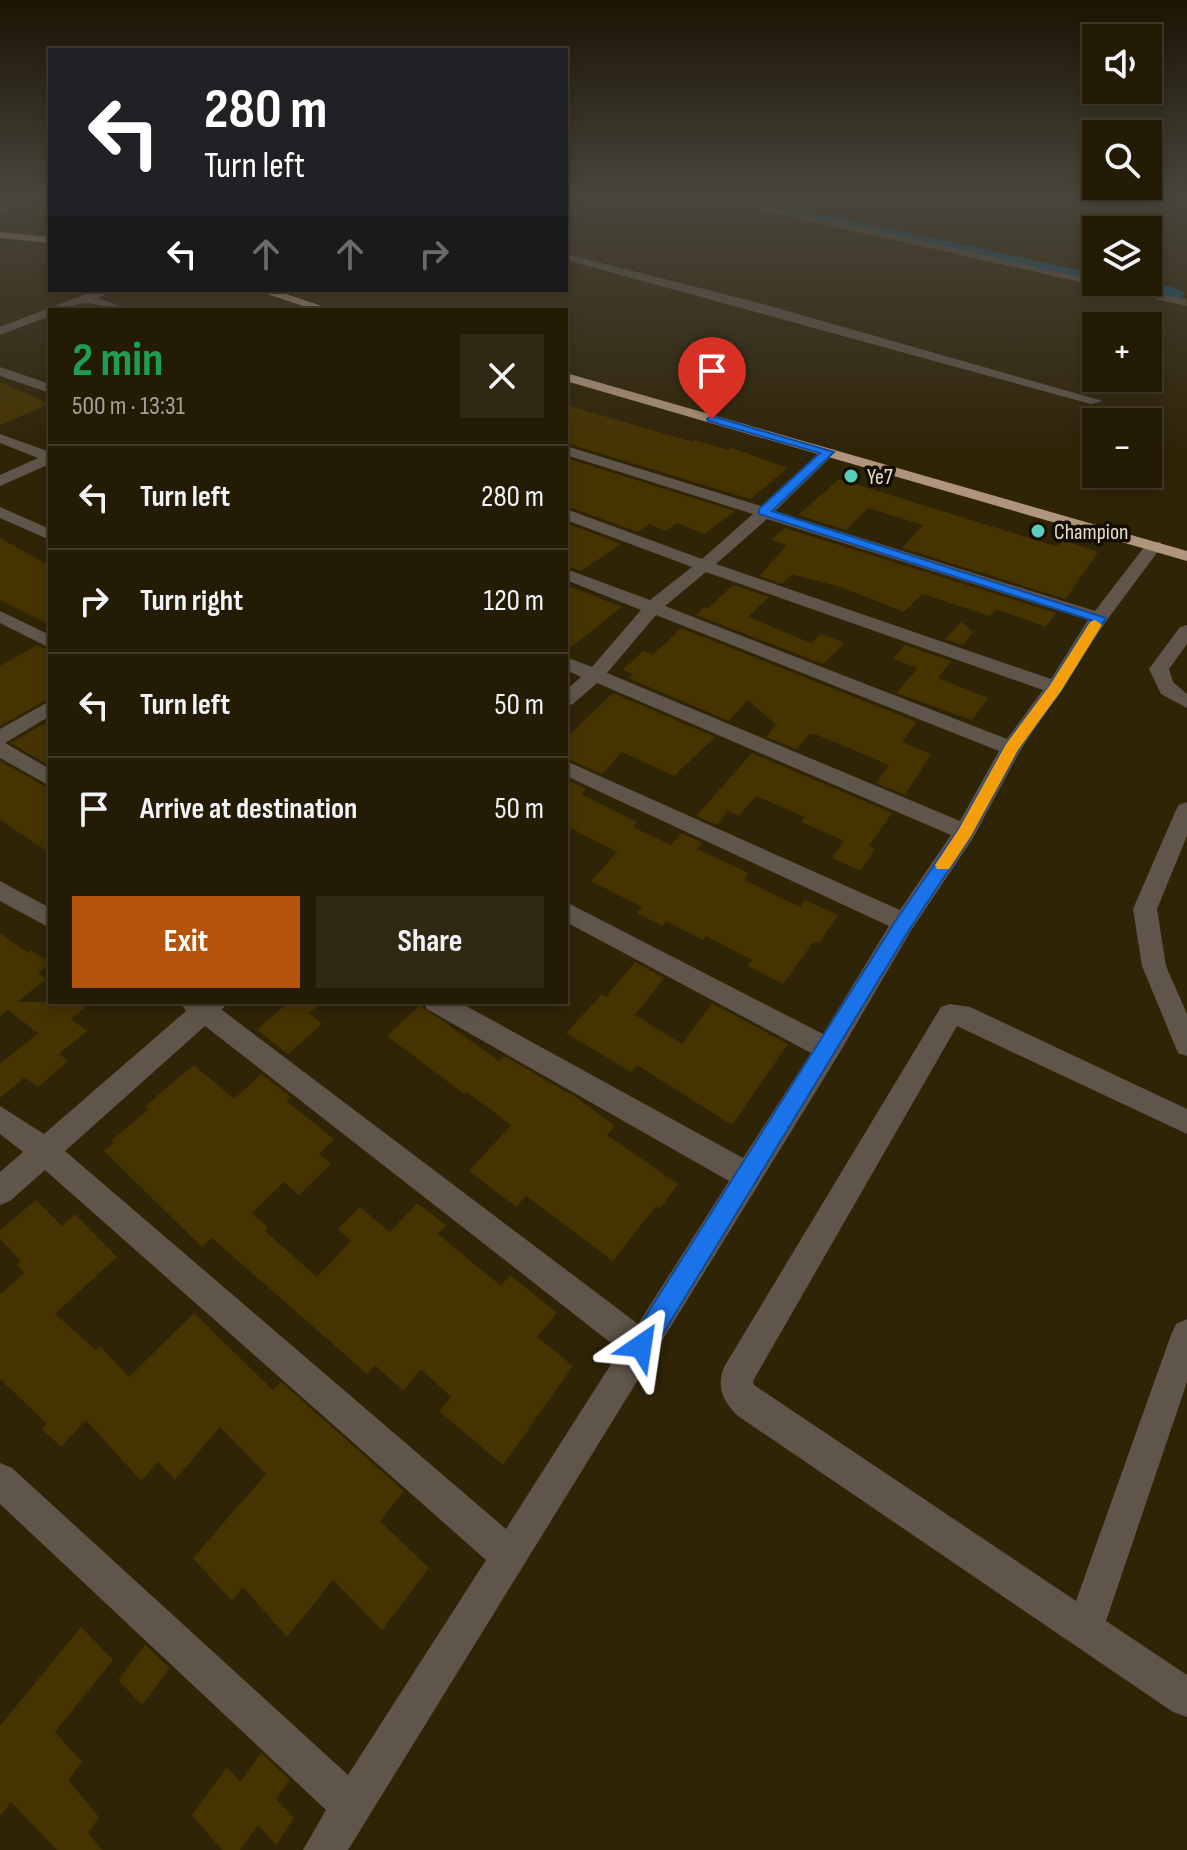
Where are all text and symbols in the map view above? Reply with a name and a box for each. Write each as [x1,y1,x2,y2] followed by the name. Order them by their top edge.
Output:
[1082,24,1162,488] map controls
[1082,24,1162,104] button: sound
[204,77,327,144] text: 280 m
[72,80,176,184] icon: left
[1082,120,1162,200] button: search
[204,145,305,188] text: Turn left
[1082,216,1162,296] button: layers
[160,232,204,276] icon: left
[244,232,288,276] icon: ahead
[328,232,372,276] icon: ahead
[412,232,456,276] icon: right
[1082,312,1162,392] button: +
[72,332,163,389] text: 2 min
[460,334,544,418] button: close
[678,337,746,419] pin
[690,349,734,393] icon: arrive
[72,391,185,422] text: 500 m · 13:31
[1082,408,1162,488] button: −
[867,464,893,491] place label: Ye7
[842,467,860,485] marker: Ye7
[72,475,116,519] icon: left
[140,479,230,515] text: Turn left
[481,479,544,515] text: 280 m
[1054,519,1128,546] place label: Champion
[1029,522,1047,540] marker: Champion
[72,579,116,623] icon: right
[140,583,243,619] text: Turn right
[483,583,544,619] text: 120 m
[72,683,116,727] icon: left
[140,687,230,723] text: Turn left
[495,687,544,723] text: 50 m
[72,787,116,831] icon: arrive
[140,791,357,827] text: Arrive at destination
[495,791,544,827] text: 50 m
[72,896,300,988] button: Exit
[316,896,544,988] button: Share
[599,1304,683,1388] position arrow

